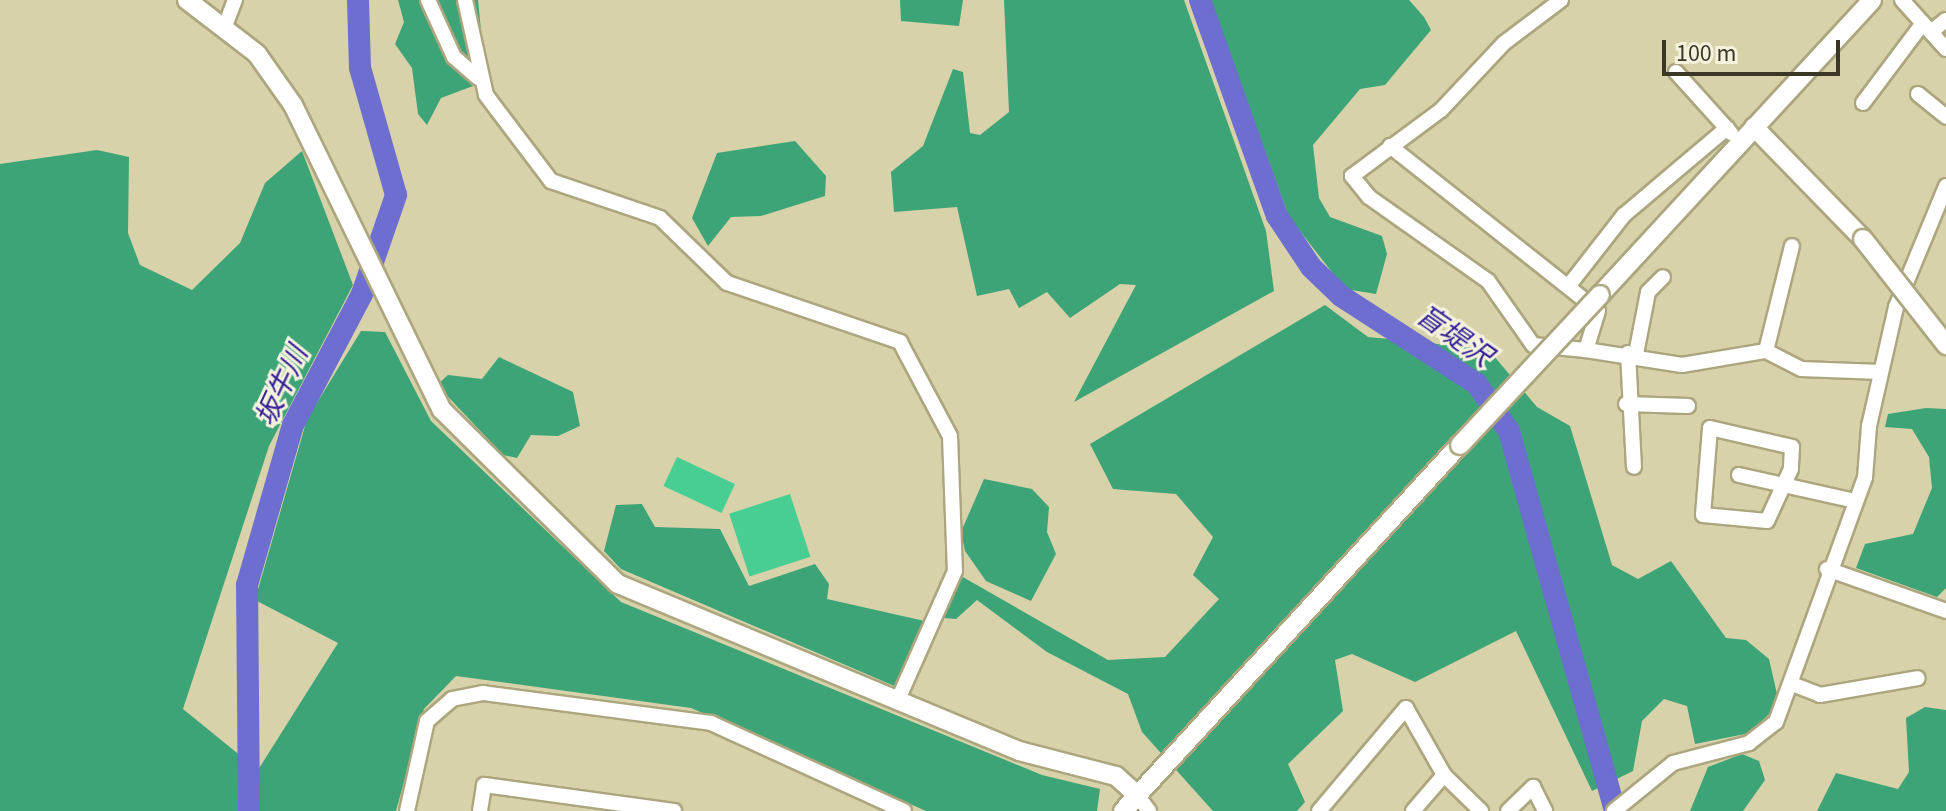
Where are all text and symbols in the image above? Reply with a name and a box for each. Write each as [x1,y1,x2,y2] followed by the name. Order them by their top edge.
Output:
[1666,24,1844,74] scale bar
[1676,36,1736,71] text: 100 m
[1410,298,1498,374] water label: 盲堤沢
[249,341,315,431] water label: 坂牛川

